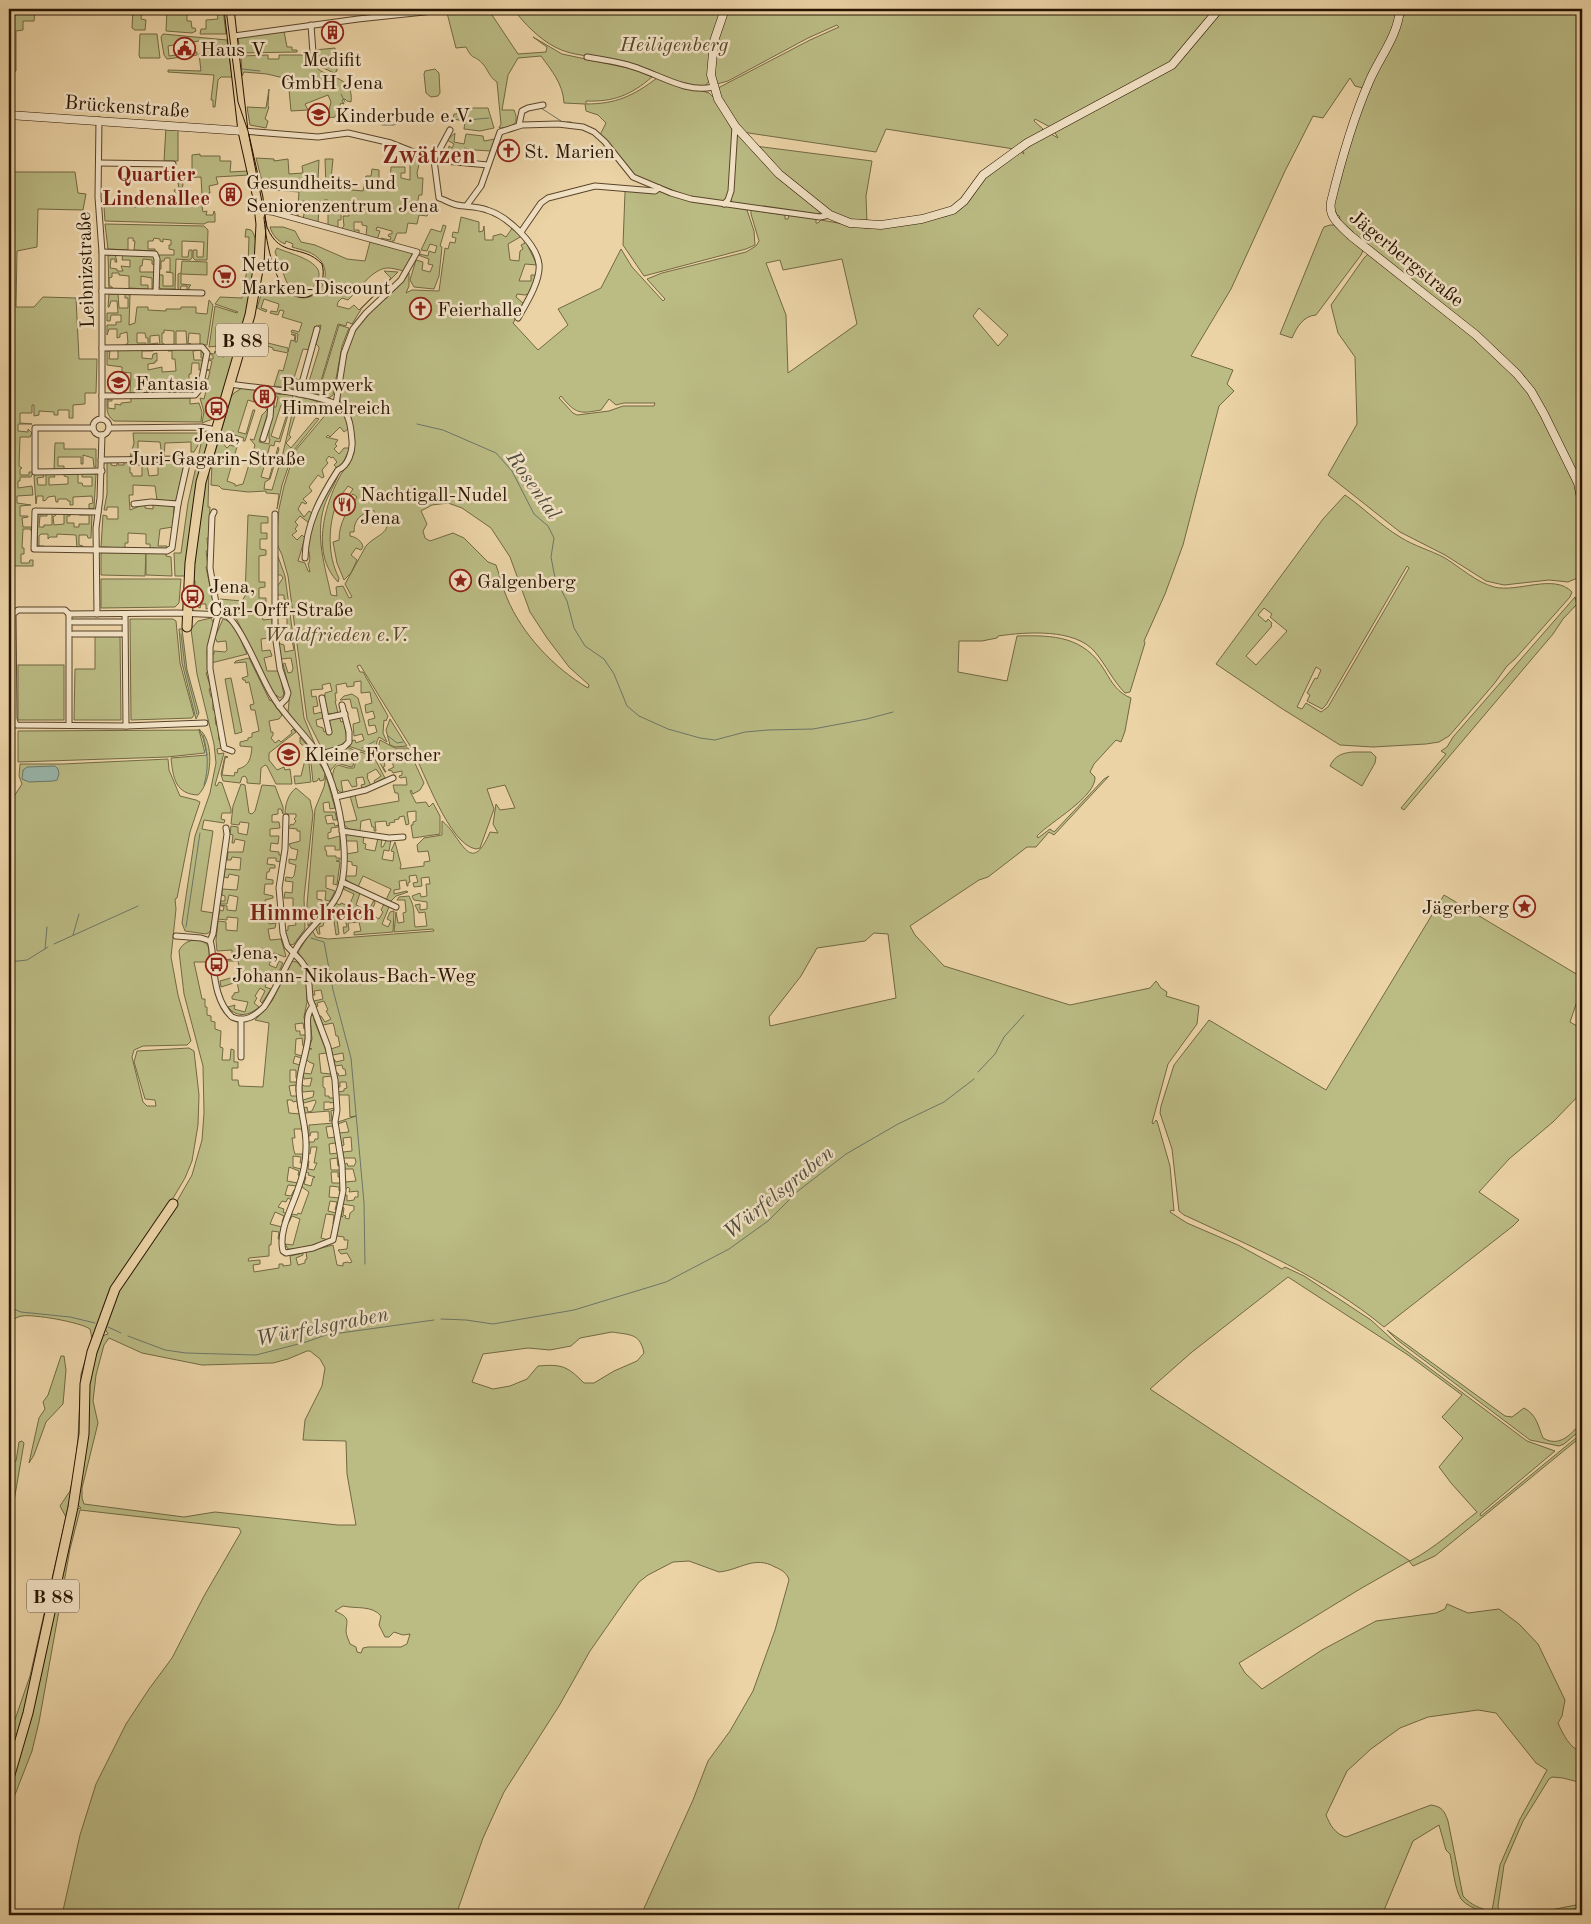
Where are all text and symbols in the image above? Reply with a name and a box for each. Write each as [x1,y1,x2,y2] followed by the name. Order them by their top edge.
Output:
[320,21,344,45] building icon: Medifit GmbH Jena
[619,36,729,56] park label: Heiligenberg
[172,37,196,61] public building icon: Haus V
[200,41,266,61] place label: Haus V
[281,51,383,94] place label: Medifit GmbH Jena
[64,94,190,122] street label: Brückenstraße
[307,103,331,127] school or university icon: Kinderbude e.V.
[335,107,473,127] place label: Kinderbude e.V.
[496,139,520,163] church icon: St. Marien
[524,143,615,163] place label: St. Marien
[382,144,476,169] district label: Zwätzen
[102,165,210,210] district label: Quartier Lindenallee
[246,174,439,217] place label: Gesundheits- und Seniorenzentrum Jena
[218,182,242,206] building icon: Gesundheits- und Seniorenzentrum Jena
[1345,207,1467,312] street label: Jägerbergstraße
[75,211,99,329] street label: Leibnizstraße
[241,256,390,299] place label: Netto Marken-Discount
[213,264,237,288] supermarket icon: Netto Marken-Discount
[409,297,433,321] church icon: Feierhalle
[437,301,522,321] place label: Feierhalle
[216,324,268,356] road number: B 88
[107,371,131,395] school or university icon: Fantasia
[135,375,209,395] place label: Fantasia
[281,376,391,419] place label: Pumpwerk Himmelreich
[253,384,277,408] building icon: Pumpwerk Himmelreich
[205,397,229,421] bus stop icon: Jena, Juri-Gagarin-Straße
[129,427,305,470] place label: Jena, Juri-Gagarin-Straße
[501,447,564,524] water label: Rosental
[360,486,507,529] place label: Nachtigall-Nudel Jena
[332,493,356,517] restaurant icon: Nachtigall-Nudel Jena
[449,569,473,593] place icon: Galgenberg
[477,573,576,593] place label: Galgenberg
[209,578,353,621] place label: Jena, Carl-Orff-Straße
[181,585,205,609] bus stop icon: Jena, Carl-Orff-Straße
[264,626,408,646] park label: Waldfrieden e.V.
[276,742,300,766] school or university icon: Kleine Forscher
[304,746,441,766] place label: Kleine Forscher
[1513,895,1537,919] place icon: Jägerberg
[1422,899,1509,919] place label: Jägerberg
[249,903,375,925] district label: Himmelreich
[232,944,476,987] place label: Jena, Johann-Nikolaus-Bach-Weg
[204,952,228,976] bus stop icon: Jena, Johann-Nikolaus-Bach-Weg
[720,1143,838,1244] water label: Würfelsgraben
[254,1304,391,1351] water label: Würfelsgraben
[27,1580,79,1612] road number: B 88

